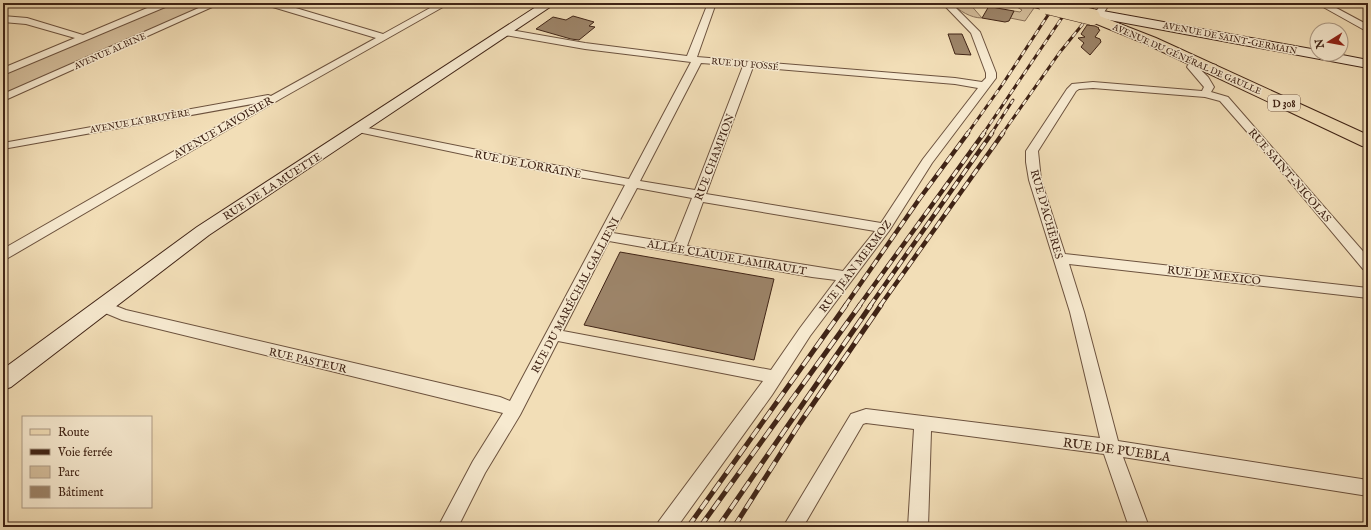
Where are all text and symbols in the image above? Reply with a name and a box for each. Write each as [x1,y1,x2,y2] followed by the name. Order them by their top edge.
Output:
[1161,20,1298,57] street label: AVENUE DE SAINT-GERMAIN
[1110,21,1263,97] street label: AVENUE DU GÉNÉRAL DE GAULLE
[1309,22,1349,62] north arrow
[72,31,148,73] street label: AVENUE ALBINE
[1312,37,1328,51] text: N
[711,56,779,73] street label: RUE DU FOSSÉ
[170,93,276,163] street label: AVENUE LAVOISIER
[1268,95,1300,111] road number: D 308
[88,107,191,136] street label: AVENUE LA BRUYÈRE
[692,112,738,203] street label: RUE CHAMPION
[1245,126,1334,226] street label: RUE SAINT-NICOLAS
[473,148,583,182] street label: RUE DE LORRAINE
[221,150,325,224] street label: RUE DE LA MUETTE
[1027,168,1066,261] street label: RUE D'ACHÈRES
[529,215,623,376] street label: RUE DU MARÉCHAL GALLIENI
[816,217,895,316] street label: RUE JEAN MERMOZ
[645,237,808,279] street label: ALLÉE CLAUDE LAMIRAULT
[1166,263,1262,289] street label: RUE DE MEXICO
[267,345,349,377] street label: RUE PASTEUR
[22,416,152,508] legend
[58,425,90,440] text: Route
[1062,435,1173,467] street label: RUE DE PUEBLA
[57,445,113,460] text: Voie ferrée
[58,465,80,480] text: Parc
[58,485,104,500] text: Bâtiment

